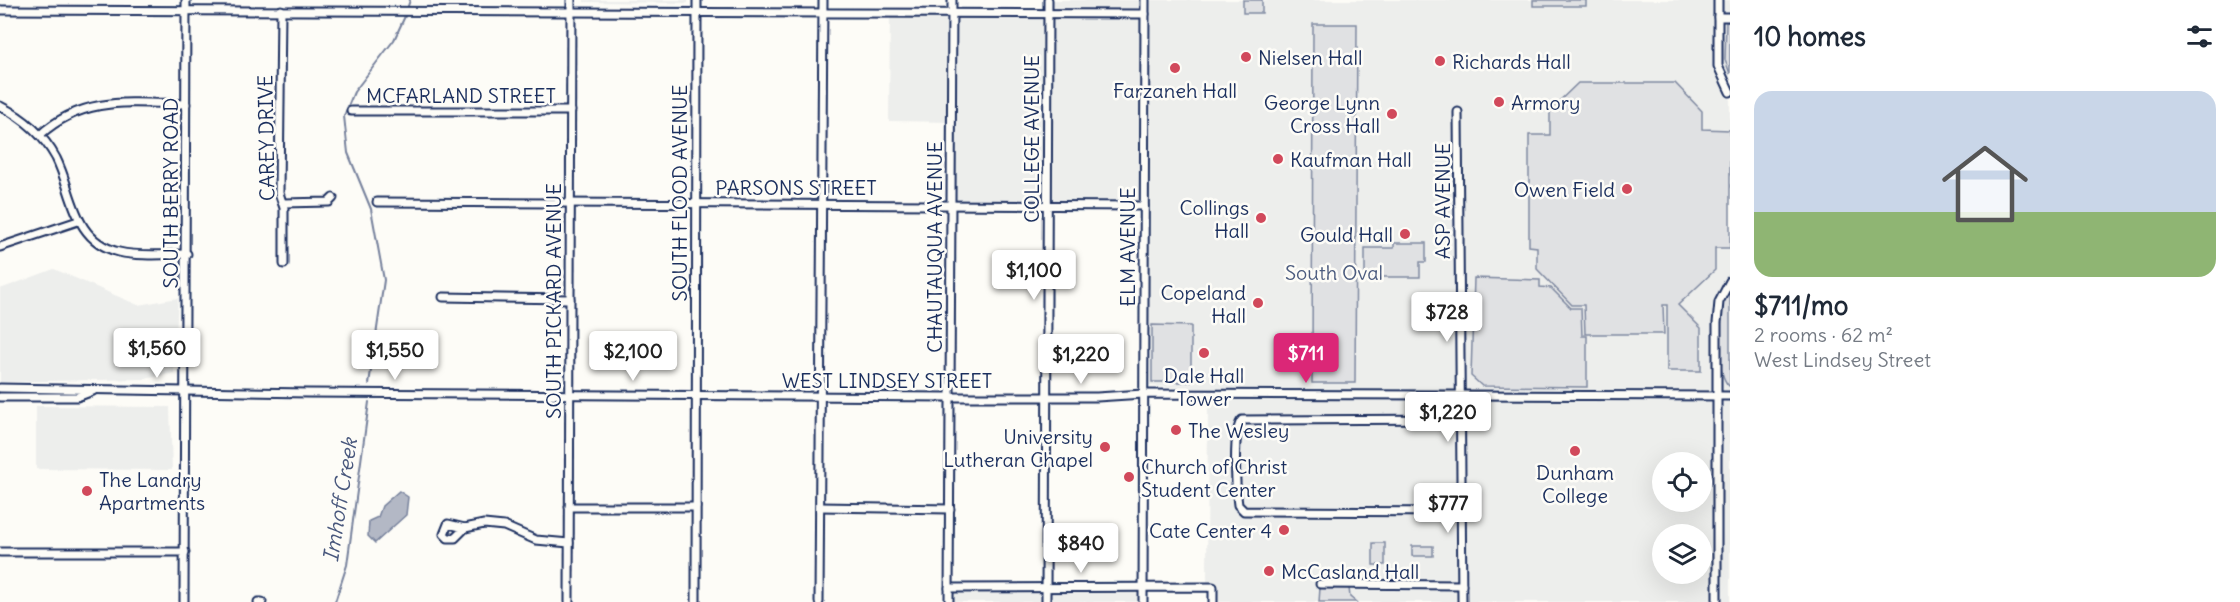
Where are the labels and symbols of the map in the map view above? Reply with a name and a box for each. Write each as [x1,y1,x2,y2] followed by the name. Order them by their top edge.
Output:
[1258,45,1362,70] place label: Nielsen Hall
[1452,49,1571,74] place label: Richards Hall
[1239,50,1253,64] marker: Nielsen Hall
[1433,54,1447,68] marker: Richards Hall
[1019,55,1044,223] street label: COLLEGE AVENUE
[1168,61,1182,75] marker: Farzaneh Hall
[252,75,280,201] street label: CAREY DRIVE
[1113,78,1237,103] place label: Farzaneh Hall
[366,83,556,108] street label: MCFARLAND STREET
[667,85,692,301] street label: SOUTH FLOOD AVENUE
[1264,90,1380,138] place label: George Lynn Cross Hall
[1511,90,1580,115] place label: Armory
[1492,95,1506,109] marker: Armory
[158,98,183,288] street label: SOUTH BERRY ROAD
[1385,107,1399,121] marker: George Lynn Cross Hall
[922,141,947,353] street label: CHAUTAUQUA AVENUE
[1430,143,1455,259] street label: ASP AVENUE
[1290,147,1412,172] place label: Kaufman Hall
[1271,152,1285,166] marker: Kaufman Hall
[715,175,877,200] street label: PARSONS STREET
[1514,177,1615,202] place label: Owen Field
[1620,182,1634,196] marker: Owen Field
[541,183,566,419] street label: SOUTH PICKARD AVENUE
[1115,187,1140,307] street label: ELM AVENUE
[1180,195,1249,243] place label: Collings Hall
[1254,211,1268,225] marker: Collings Hall
[1300,222,1393,247] place label: Gould Hall
[1398,227,1412,241] marker: Gould Hall
[985,250,1083,301] pin: $1,100
[1285,260,1383,285] park label: South Oval
[1160,280,1246,328] place label: Copeland Hall
[1411,292,1483,343] pin: $728
[1251,296,1265,310] marker: Copeland Hall
[108,328,206,379] pin: $1,560
[346,330,444,381] pin: $1,550
[584,331,682,382] pin: $2,100
[1270,333,1342,384] pin: $711
[1032,334,1130,385] pin: $1,220
[1197,346,1211,360] marker: Dale Hall Tower
[1164,363,1244,411] place label: Dale Hall Tower
[782,368,992,393] street label: WEST LINDSEY STREET
[1399,392,1497,443] pin: $1,220
[1188,418,1289,443] place label: The Wesley
[1169,423,1183,437] marker: The Wesley
[943,424,1093,472] place label: University Lutheran Chapel
[317,435,363,564] water label: Imhoff Creek
[1098,440,1112,454] marker: University Lutheran Chapel
[1568,444,1582,458] marker: Dunham College
[1141,454,1288,502] place label: Church of Christ Student Center
[1536,460,1614,508] place label: Dunham College
[99,467,205,515] place label: The Landry Apartments
[1122,470,1136,484] marker: Church of Christ Student Center
[1412,483,1484,534] pin: $777
[80,484,94,498] marker: The Landry Apartments
[1149,518,1272,543] place label: Cate Center 4
[1045,523,1117,574] pin: $840
[1277,523,1291,537] marker: Cate Center 4
[1281,559,1419,584] place label: McCasland Hall
[1262,564,1276,578] marker: McCasland Hall

